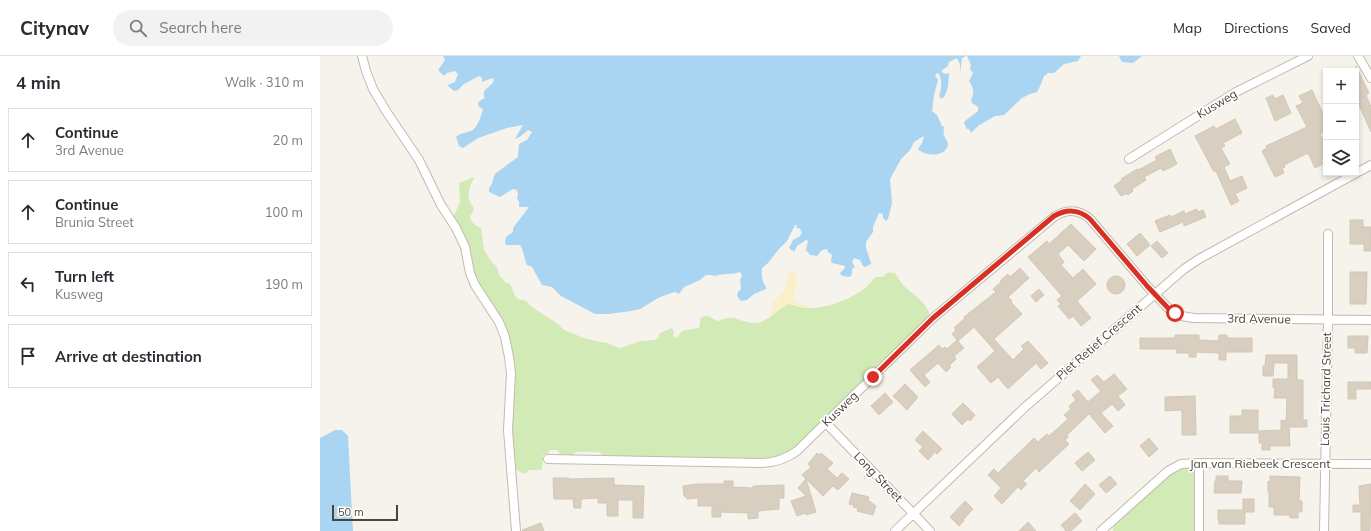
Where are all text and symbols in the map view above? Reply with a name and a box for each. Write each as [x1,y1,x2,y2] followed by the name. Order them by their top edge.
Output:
[113,10,393,46] search box
[20,16,89,40] text: Citynav
[127,17,149,39] icon: search
[159,18,242,37] text: Search here
[1173,19,1202,37] text: Map
[1224,19,1289,37] text: Directions
[1311,19,1351,37] text: Saved
[1323,68,1359,176] map controls
[1323,68,1359,104] button: +
[16,72,61,93] text: 4 min
[225,74,304,90] text: Walk · 310 m
[1194,86,1240,121] street label: Kusweg
[1323,104,1359,140] button: −
[55,123,118,142] text: Continue
[17,129,39,151] icon: ahead
[273,132,303,148] text: 20 m
[1323,140,1359,176] button: layers
[55,142,124,158] text: 3rd Avenue
[55,195,118,214] text: Continue
[17,201,39,223] icon: ahead
[265,204,303,220] text: 100 m
[55,214,134,230] text: Brunia Street
[55,267,114,286] text: Turn left
[17,273,39,295] icon: left
[265,276,303,292] text: 190 m
[55,286,103,302] text: Kusweg
[1053,300,1145,383] street label: Piet Retief Crescent
[1166,304,1184,322] route start
[1227,310,1291,327] street label: 3rd Avenue
[1317,332,1334,446] street label: Louis Trichard Street
[17,345,39,367] icon: arrive
[55,347,202,366] text: Arrive at destination
[864,368,882,386] route end
[818,388,861,429] street label: Kusweg
[851,448,906,505] street label: Long Street
[1190,456,1330,471] street label: Jan van Riebeek Crescent
[332,503,398,522] scale bar
[338,505,364,519] text: 50 m

